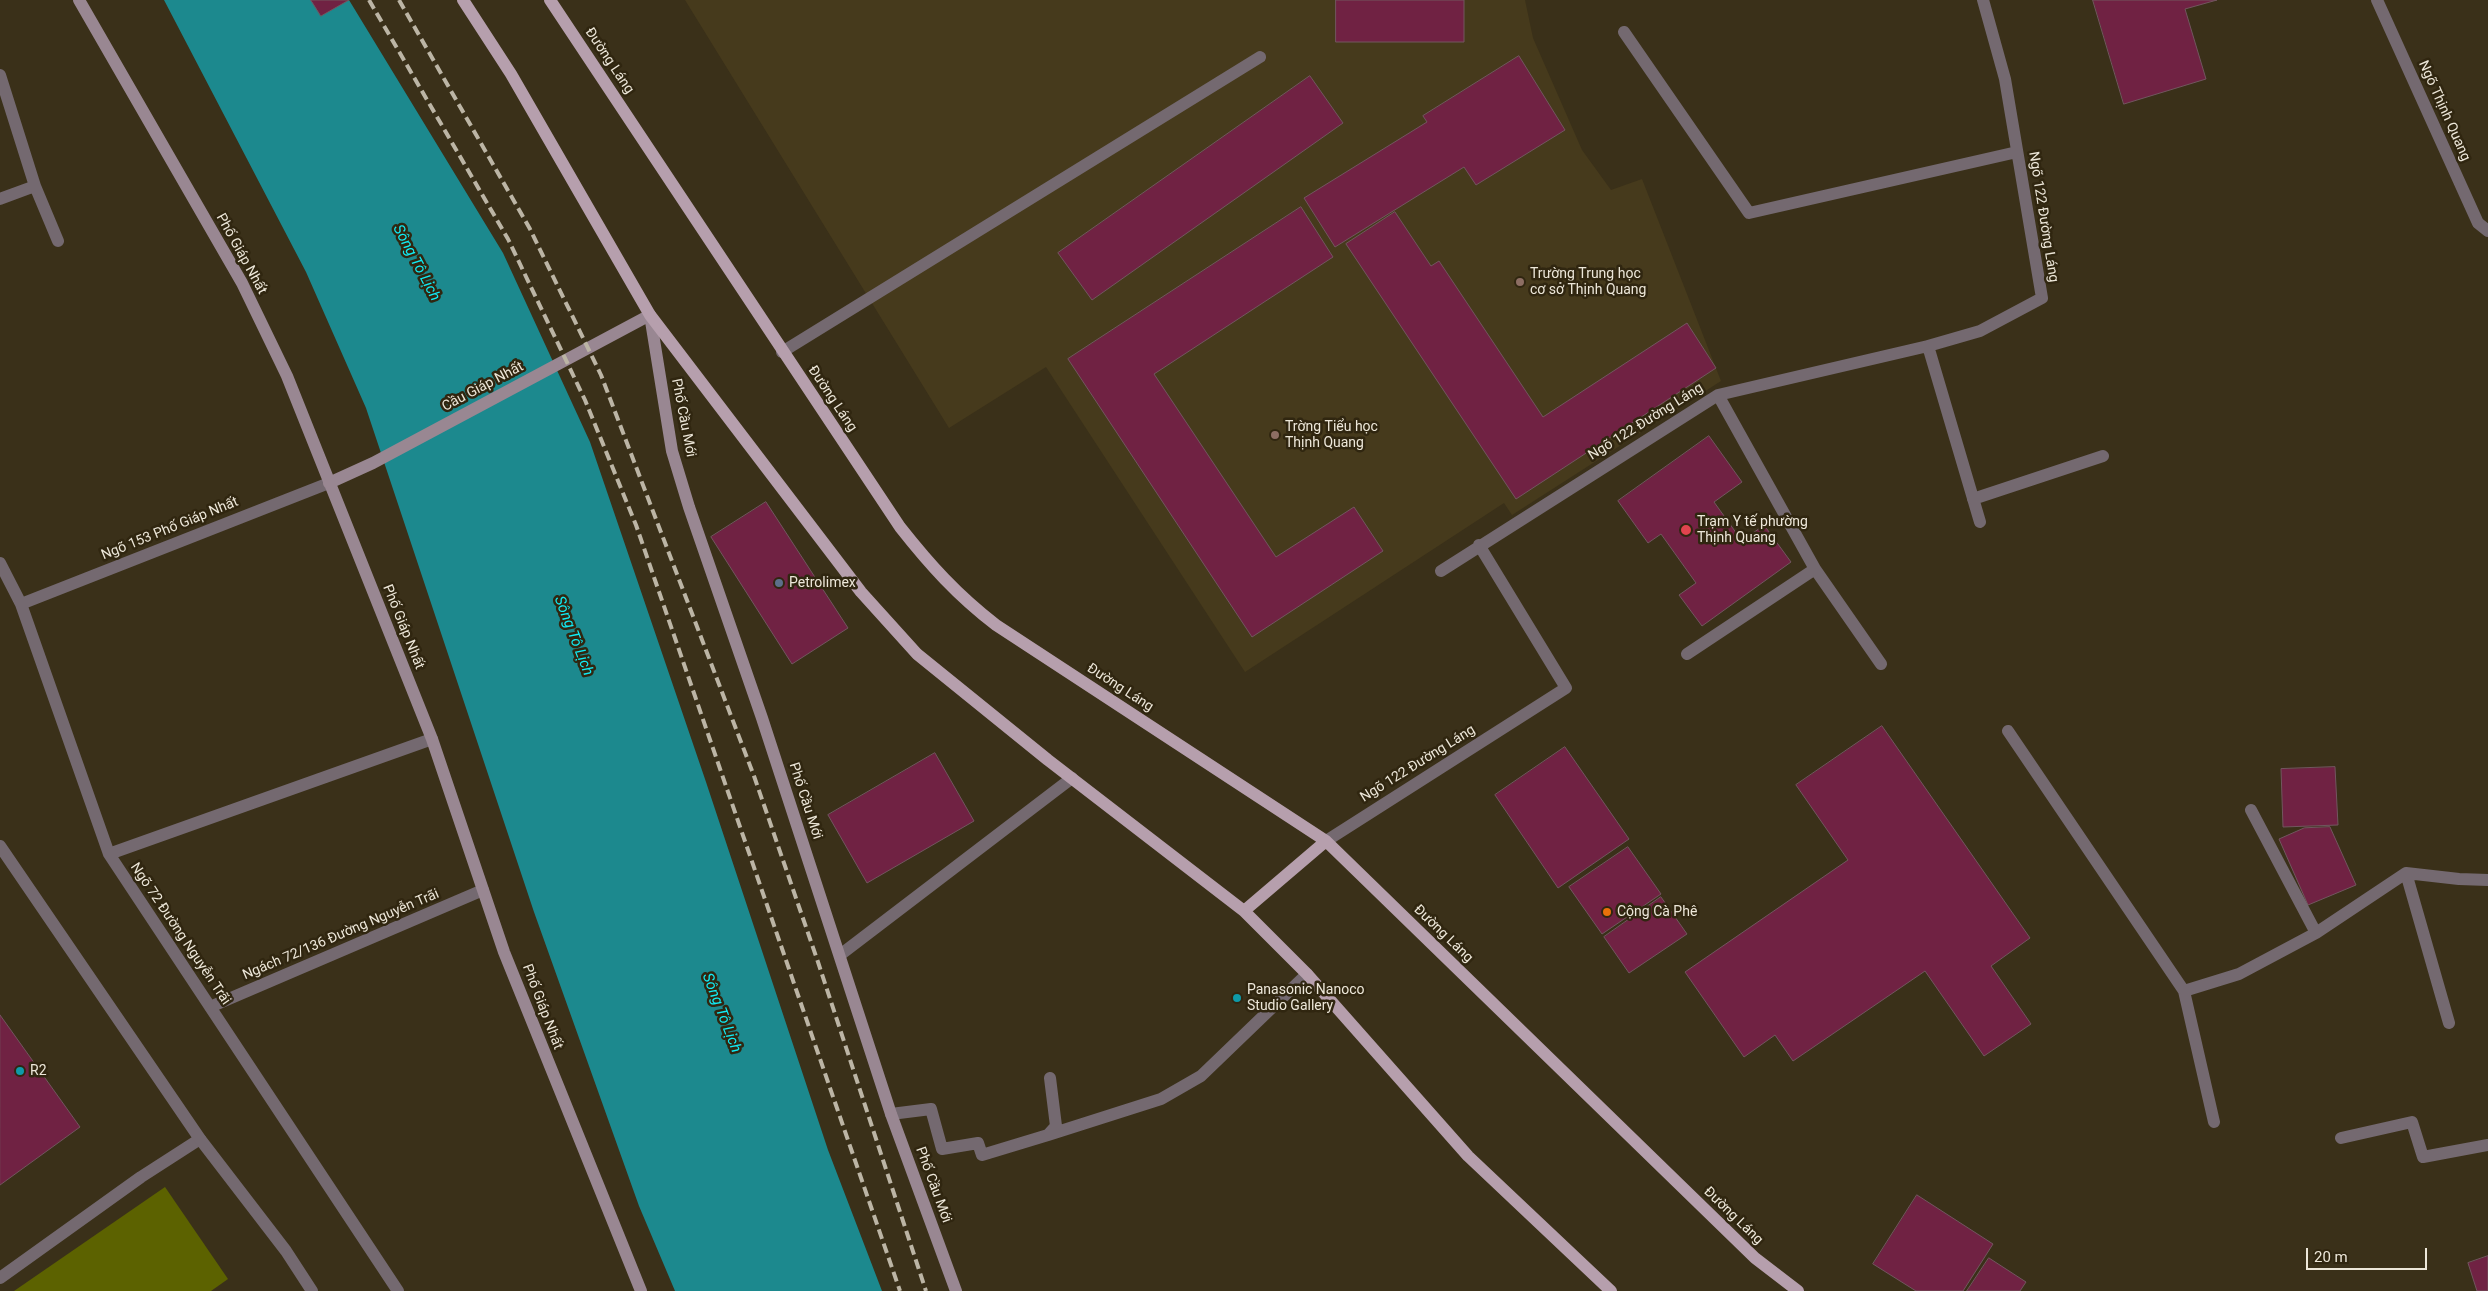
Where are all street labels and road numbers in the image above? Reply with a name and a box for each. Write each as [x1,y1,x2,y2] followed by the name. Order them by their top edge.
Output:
[581,25,637,97] street label: Đường Láng
[2414,58,2474,164] street label: Ngõ Thịnh Quang
[2024,150,2062,284] street label: Ngõ 122 Đường Láng
[212,211,270,297] street label: Phố Giáp Nhất
[439,359,527,415] street label: Cầu Giáp Nhất
[804,363,860,435] street label: Đường Láng
[667,377,699,459] street label: Phố Cầu Mới
[1585,380,1707,464] street label: Ngõ 122 Đường Láng
[99,494,241,564] street label: Ngõ 153 Phố Giáp Nhất
[378,582,428,672] street label: Phố Giáp Nhất
[1084,660,1156,716] street label: Đường Láng
[1357,722,1479,806] street label: Ngõ 122 Đường Láng
[785,761,825,841] street label: Phố Cầu Mới
[126,860,234,1008] street label: Ngõ 72 Đường Nguyễn Trãi
[240,886,442,984] street label: Ngách 72/136 Đường Nguyễn Trãi
[1410,902,1476,966] street label: Đường Láng
[518,962,566,1052] street label: Phố Giáp Nhất
[912,1145,954,1225] street label: Phố Cầu Mới
[1700,1184,1766,1248] street label: Đường Láng

